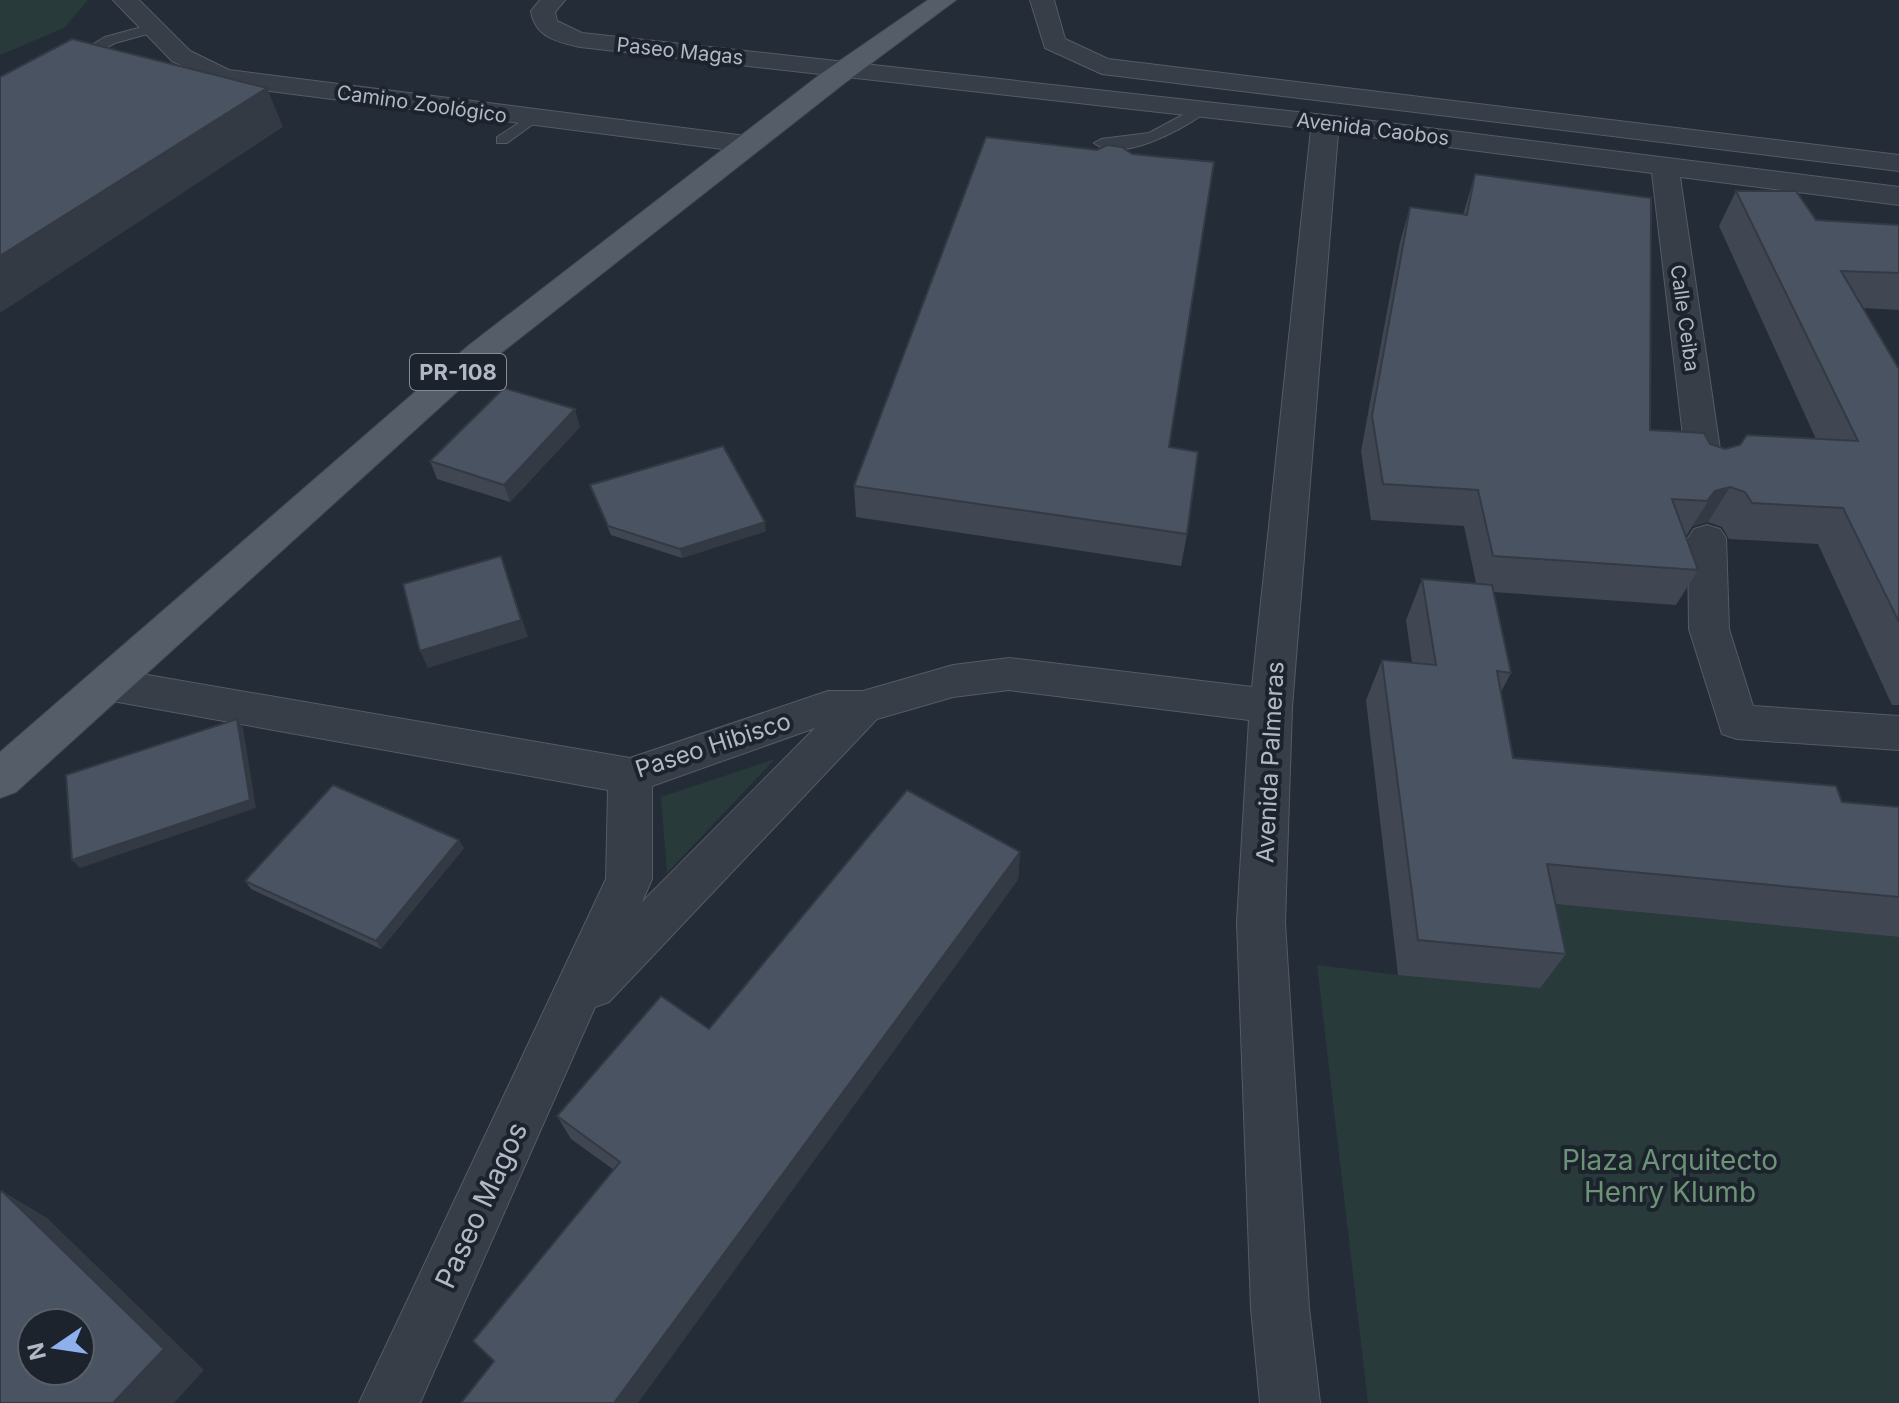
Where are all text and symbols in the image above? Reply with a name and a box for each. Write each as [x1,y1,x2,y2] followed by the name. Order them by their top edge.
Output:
[616,32,744,70] street label: Paseo Magas
[335,80,509,128] street label: Camino Zoológico
[1295,108,1451,150] street label: Avenida Caobos
[1666,263,1704,373] street label: Calle Ceiba
[410,354,506,390] road number: PR-108
[1250,661,1290,863] street label: Avenida Palmeras
[632,706,794,784] street label: Paseo Hibisco
[428,1117,534,1293] street label: Paseo Magos
[1562,1143,1778,1209] park label: Plaza Arquitecto Henry Klumb
[16,1307,96,1387] north arrow
[22,1340,51,1363] text: N

